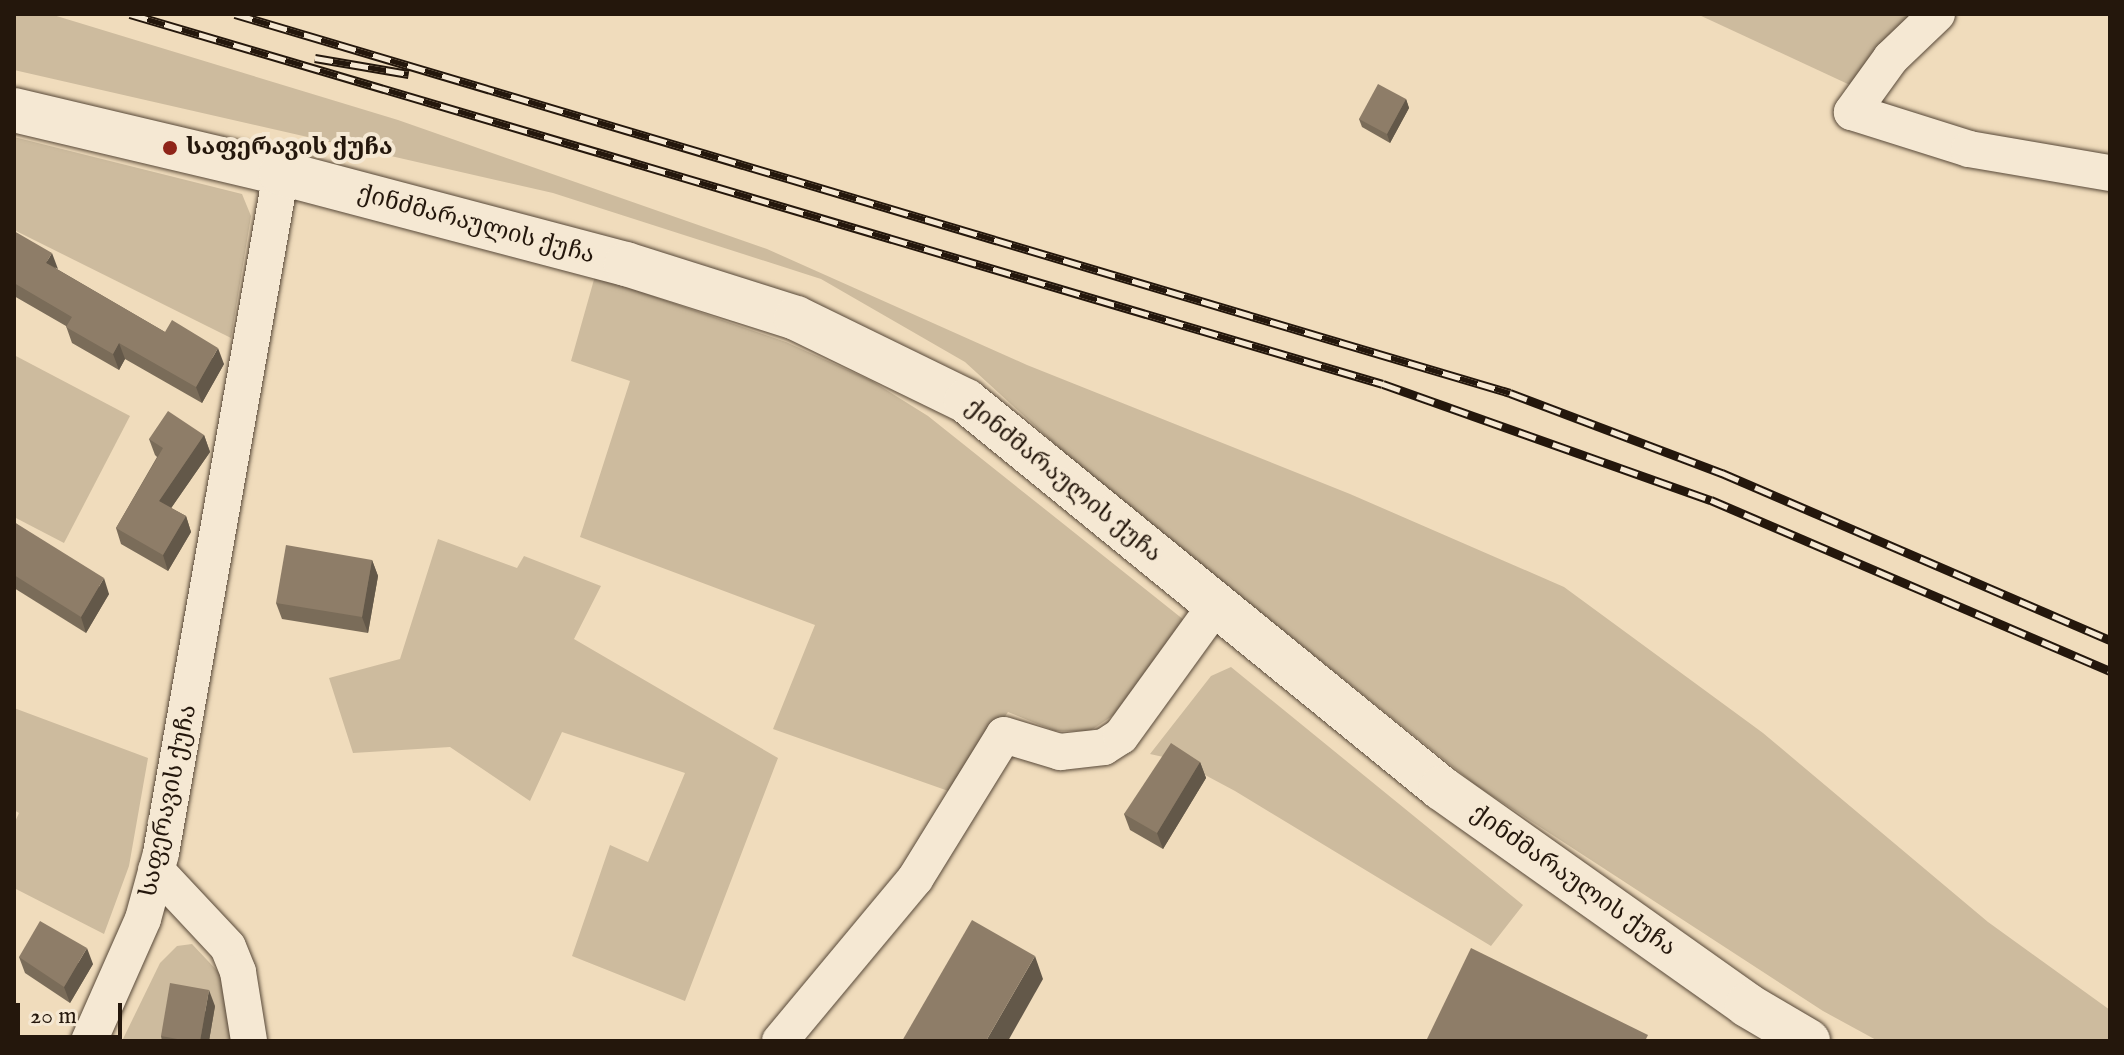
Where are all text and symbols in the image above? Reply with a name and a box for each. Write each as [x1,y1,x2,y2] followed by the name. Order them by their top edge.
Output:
[186,134,393,162] place label: საფერავის ქუჩა
[161,139,179,157] marker: საფერავის ქუჩა
[354,180,598,270] street label: ქინძმარაულის ქუჩა
[959,393,1167,569] street label: ქინძმარაულის ქუჩა
[135,702,203,900] street label: საფერავის ქუჩა
[1465,799,1681,963] street label: ქინძმარაულის ქუჩა
[20,987,126,1037] scale bar
[30,1001,77,1032] text: 20 m

